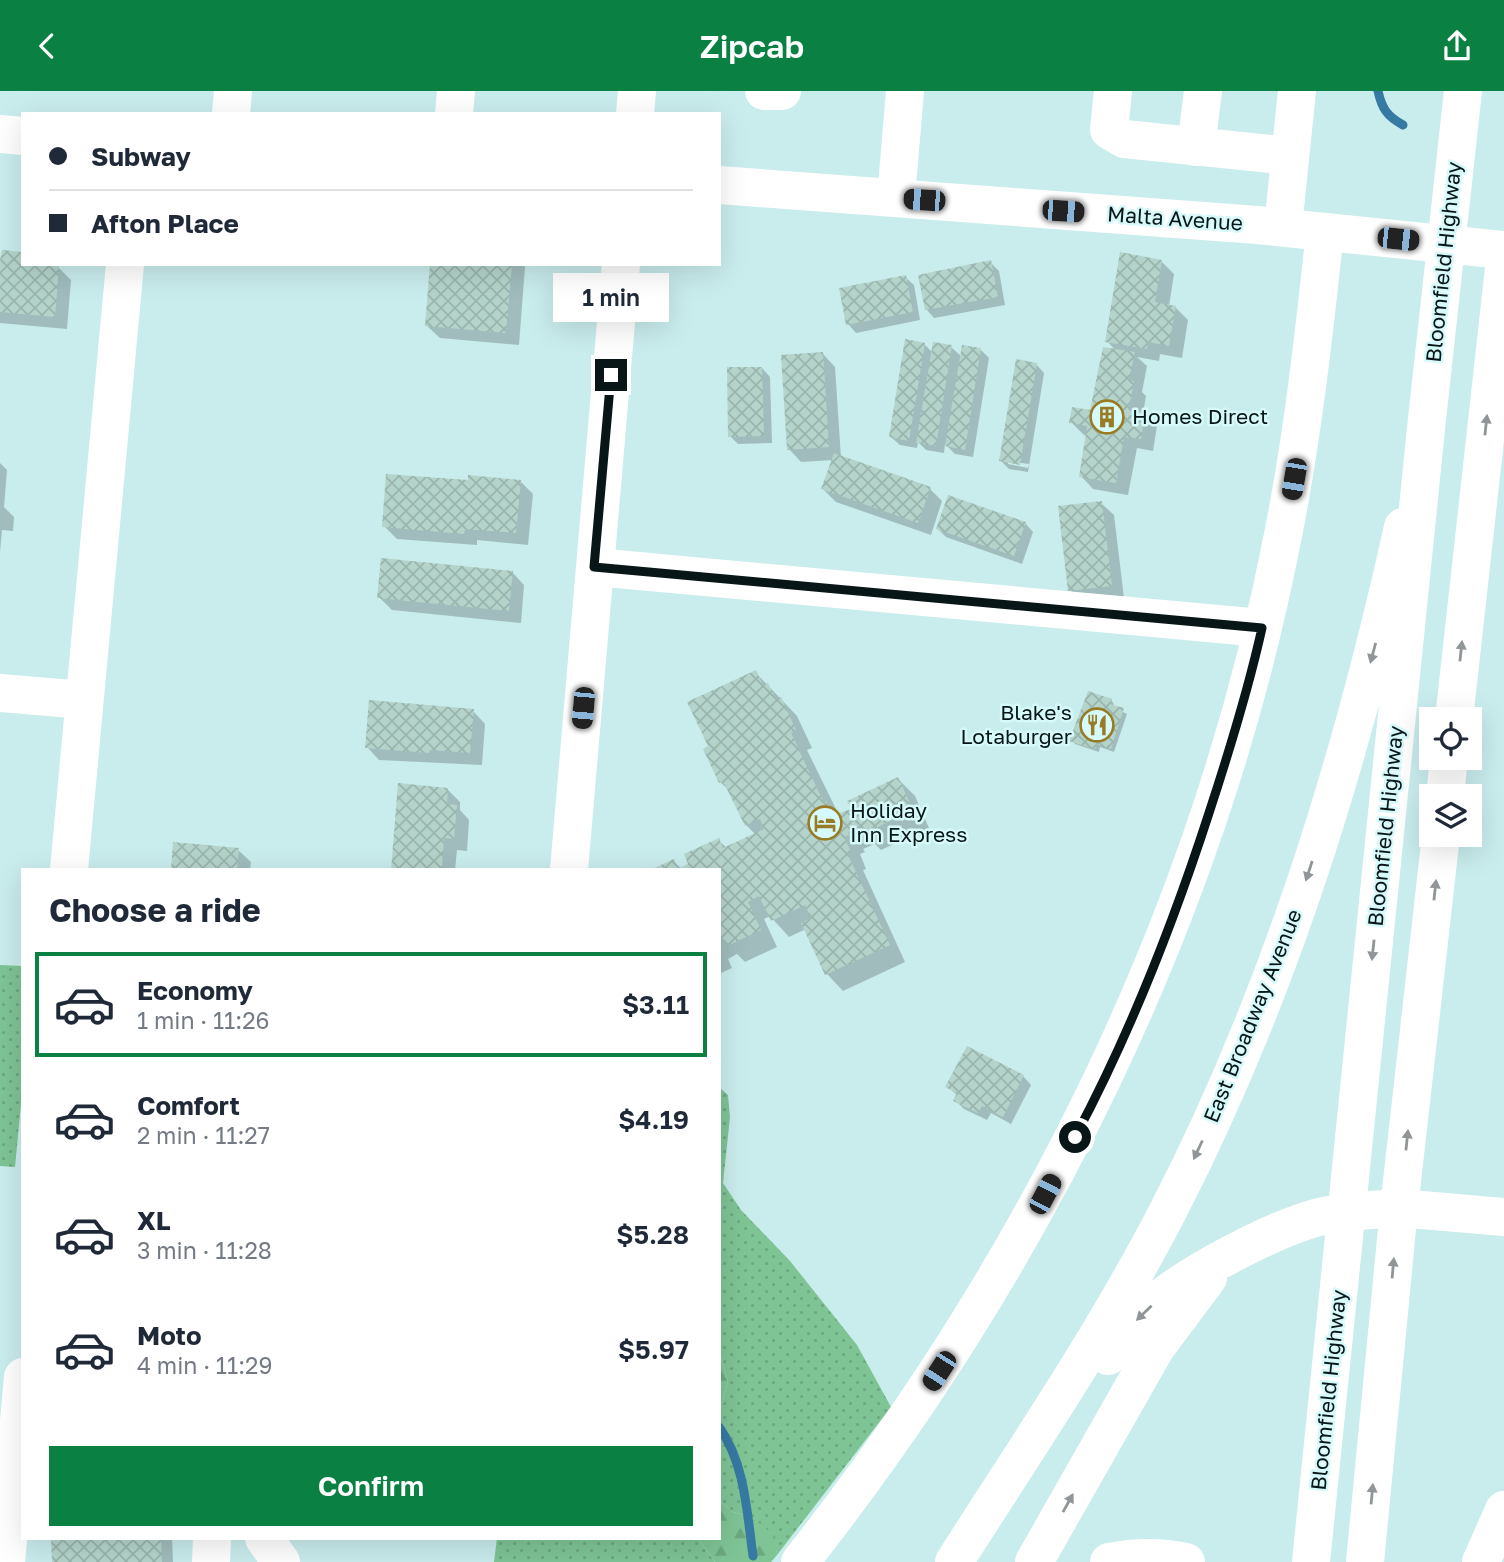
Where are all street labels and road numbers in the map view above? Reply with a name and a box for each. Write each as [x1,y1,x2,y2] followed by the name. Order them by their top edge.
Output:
[1420,160,1466,363] street label: Bloomfield Highway
[1106,200,1244,236] street label: Malta Avenue
[1362,724,1408,927] street label: Bloomfield Highway
[1197,905,1307,1126] street label: East Broadway Avenue
[1305,1288,1351,1491] street label: Bloomfield Highway

